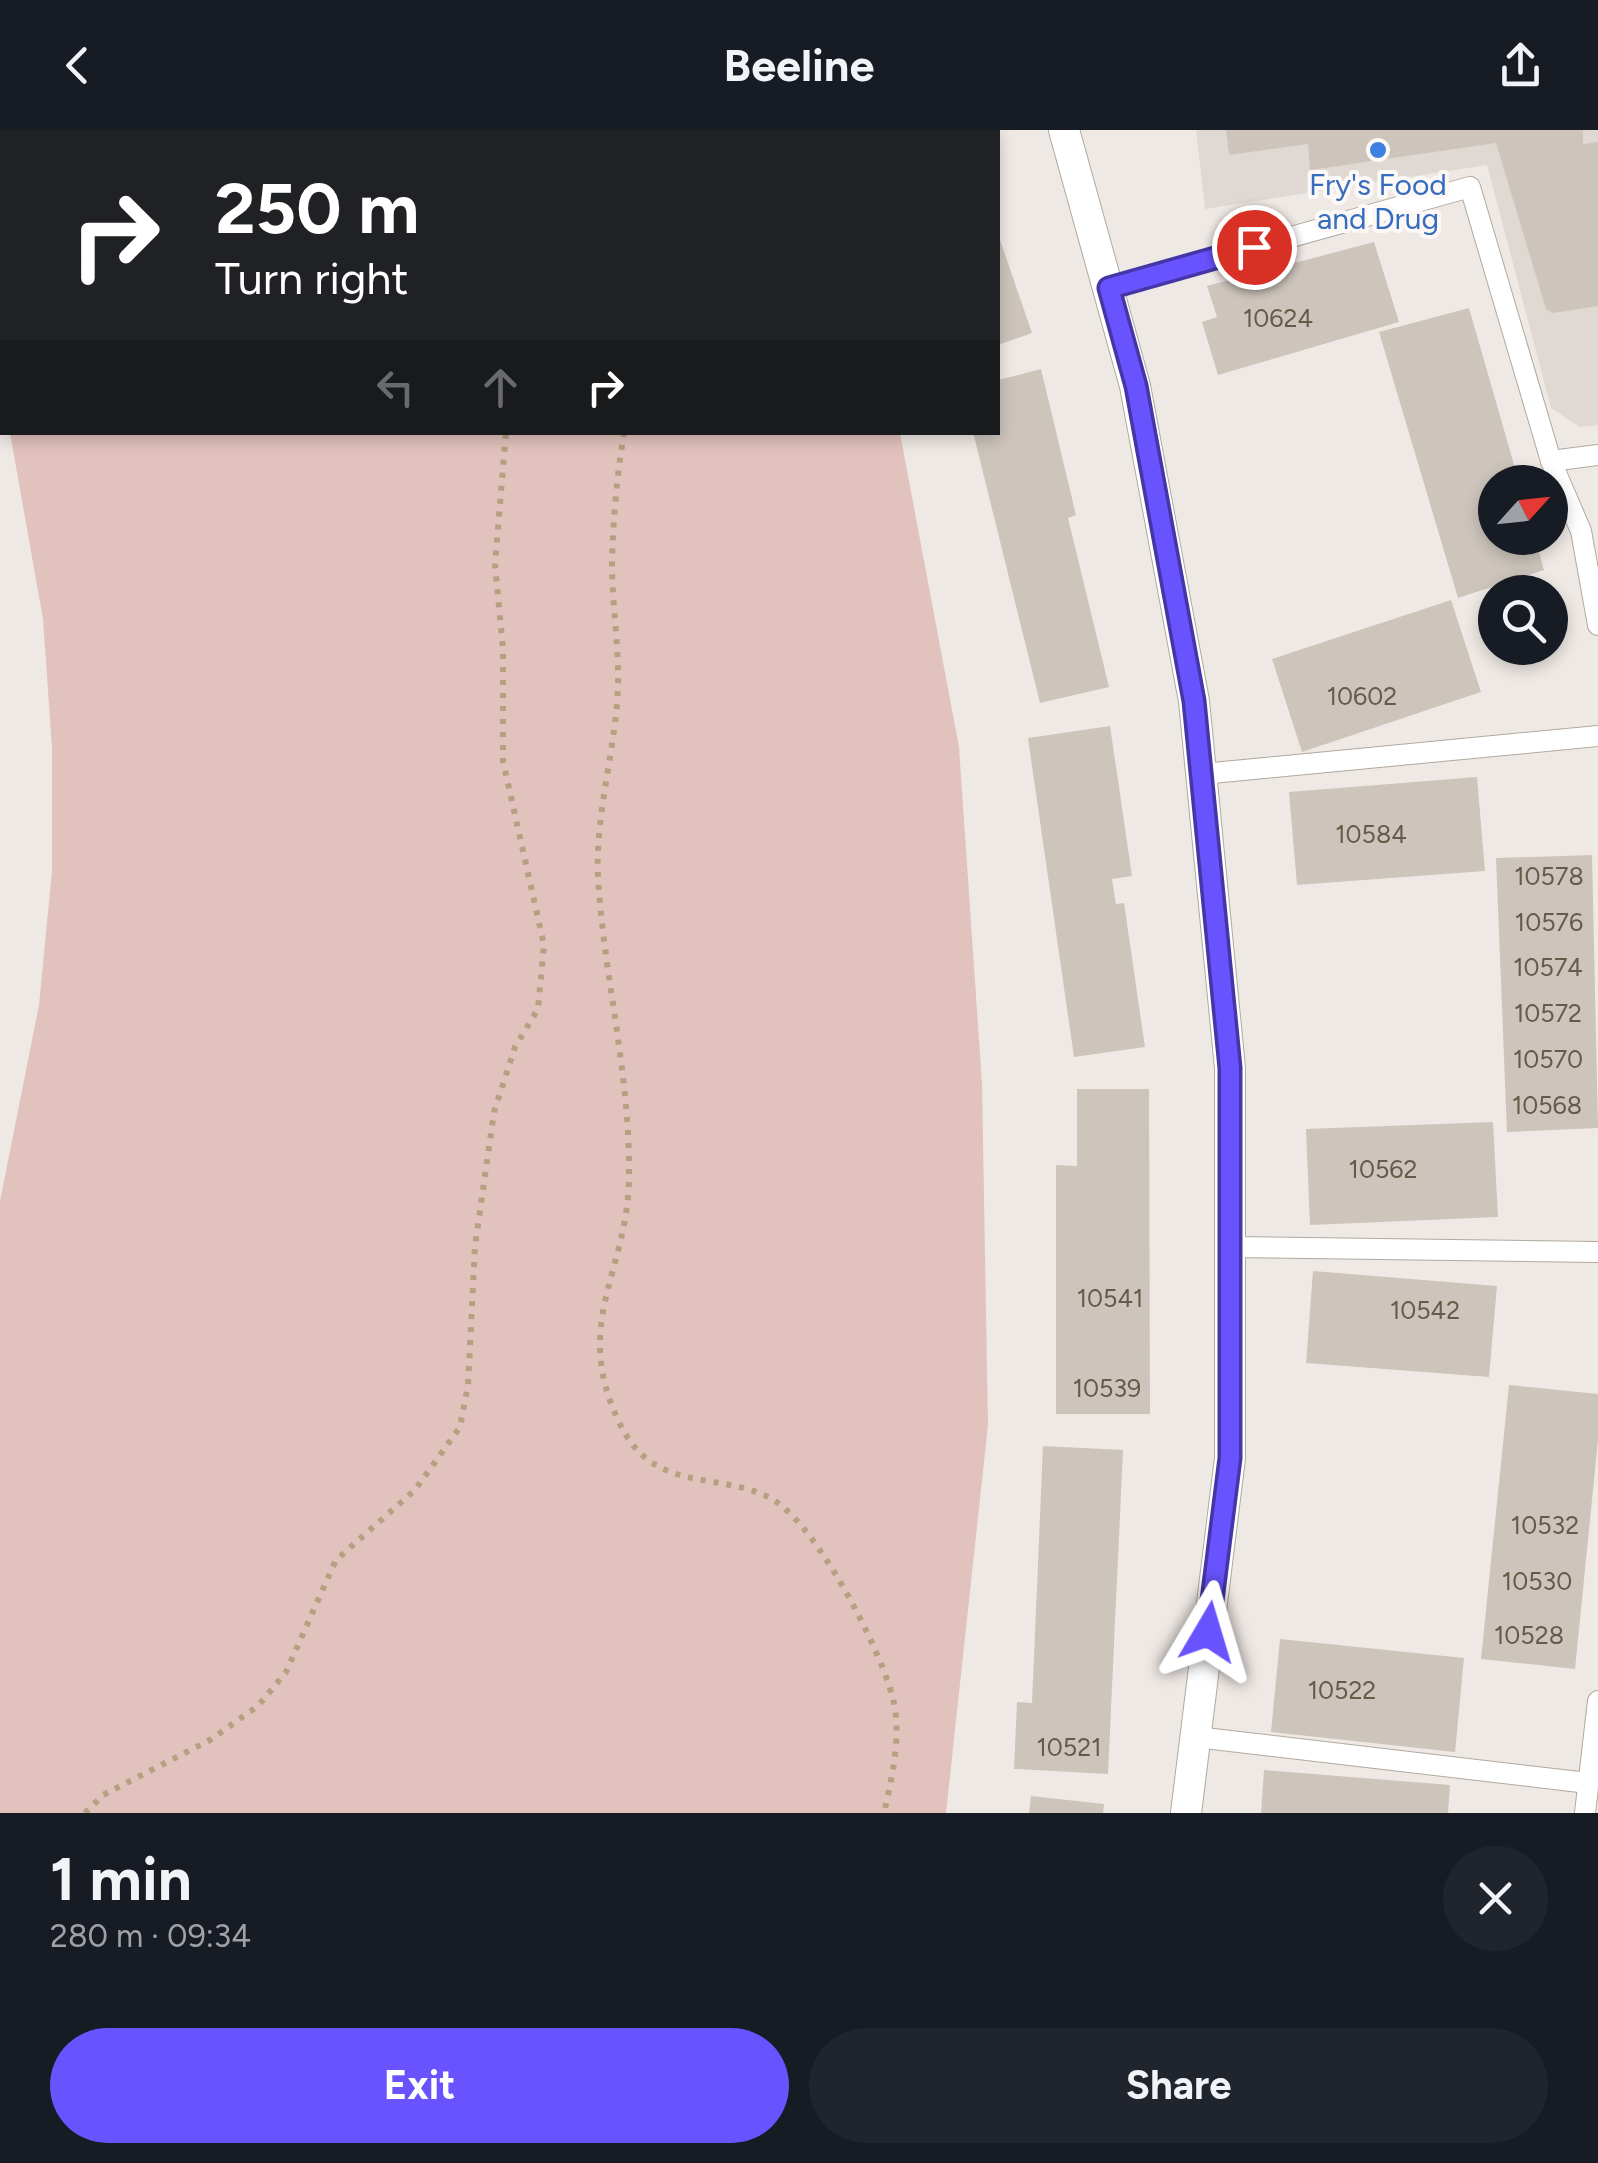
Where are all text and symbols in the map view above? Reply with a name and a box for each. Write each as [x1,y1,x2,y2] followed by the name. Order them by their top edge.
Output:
[50,38,105,93] icon: back
[724,38,874,92] text: Beeline
[1493,38,1548,93] icon: share
[1367,139,1389,161] marker: Fry's Food and Drug
[215,166,419,251] text: 250 m
[1309,166,1447,237] place label: Fry's Food and Drug
[50,170,180,300] icon: right
[1212,205,1297,290] pin
[1227,220,1282,275] icon: arrive
[215,251,408,305] text: Turn right
[1243,303,1313,333] house number: 10624
[368,360,423,415] icon: left
[473,360,528,415] icon: ahead
[578,360,633,415] icon: right
[1478,465,1568,555] north arrow
[1478,465,1568,665] map controls
[1478,575,1568,665] button: search
[1327,681,1397,711] house number: 10602
[1335,819,1407,849] house number: 10584
[1514,861,1584,891] house number: 10578
[1515,907,1583,937] house number: 10576
[1513,952,1583,982] house number: 10574
[1514,998,1582,1028] house number: 10572
[1513,1044,1583,1074] house number: 10570
[1512,1090,1582,1120] house number: 10568
[1349,1154,1417,1184] house number: 10562
[1077,1283,1143,1313] house number: 10541
[1390,1295,1460,1325] house number: 10542
[1073,1373,1141,1403] house number: 10539
[1511,1510,1579,1540] house number: 10532
[1502,1566,1572,1596] house number: 10530
[1156,1580,1260,1684] position arrow
[1494,1620,1564,1650] house number: 10528
[1308,1675,1376,1705] house number: 10522
[1036,1732,1102,1762] house number: 10521
[50,1843,192,1915] text: 1 min
[1443,1846,1548,1951] button: close
[50,1917,251,1955] text: 280 m · 09:34
[50,2028,789,2143] button: Exit
[809,2028,1548,2143] button: Share

